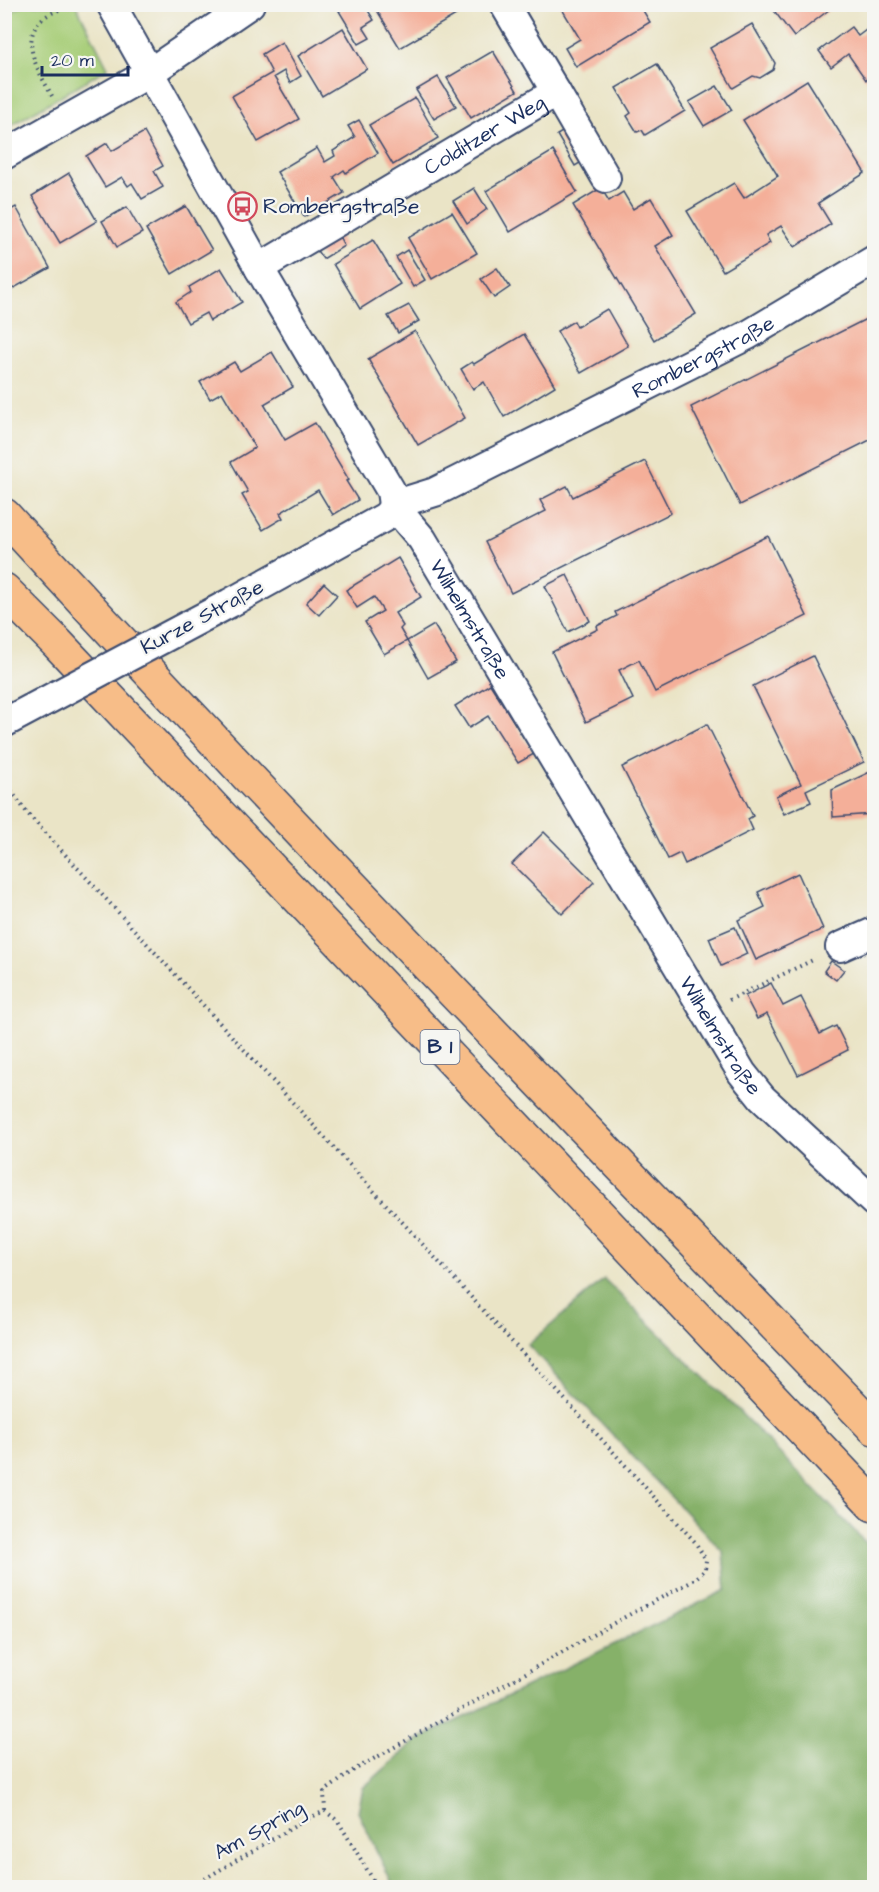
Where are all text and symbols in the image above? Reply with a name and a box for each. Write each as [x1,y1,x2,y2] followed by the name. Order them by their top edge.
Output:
[42,39,128,77] scale bar
[51,48,94,73] text: 20 m
[418,87,552,182] street label: Colditzer Weg
[226,190,258,222] bus stop icon: Rombergstraße
[263,192,419,223] place label: Rombergstraße
[627,308,780,405] street label: Rombergstraße
[423,554,517,685] street label: Wilhelmstraße
[135,572,269,662] street label: Kurze Straße
[673,970,769,1101] street label: Wilhelmstraße
[420,1030,460,1064] road number: B 1
[208,1793,311,1869] street label: Am Spring

